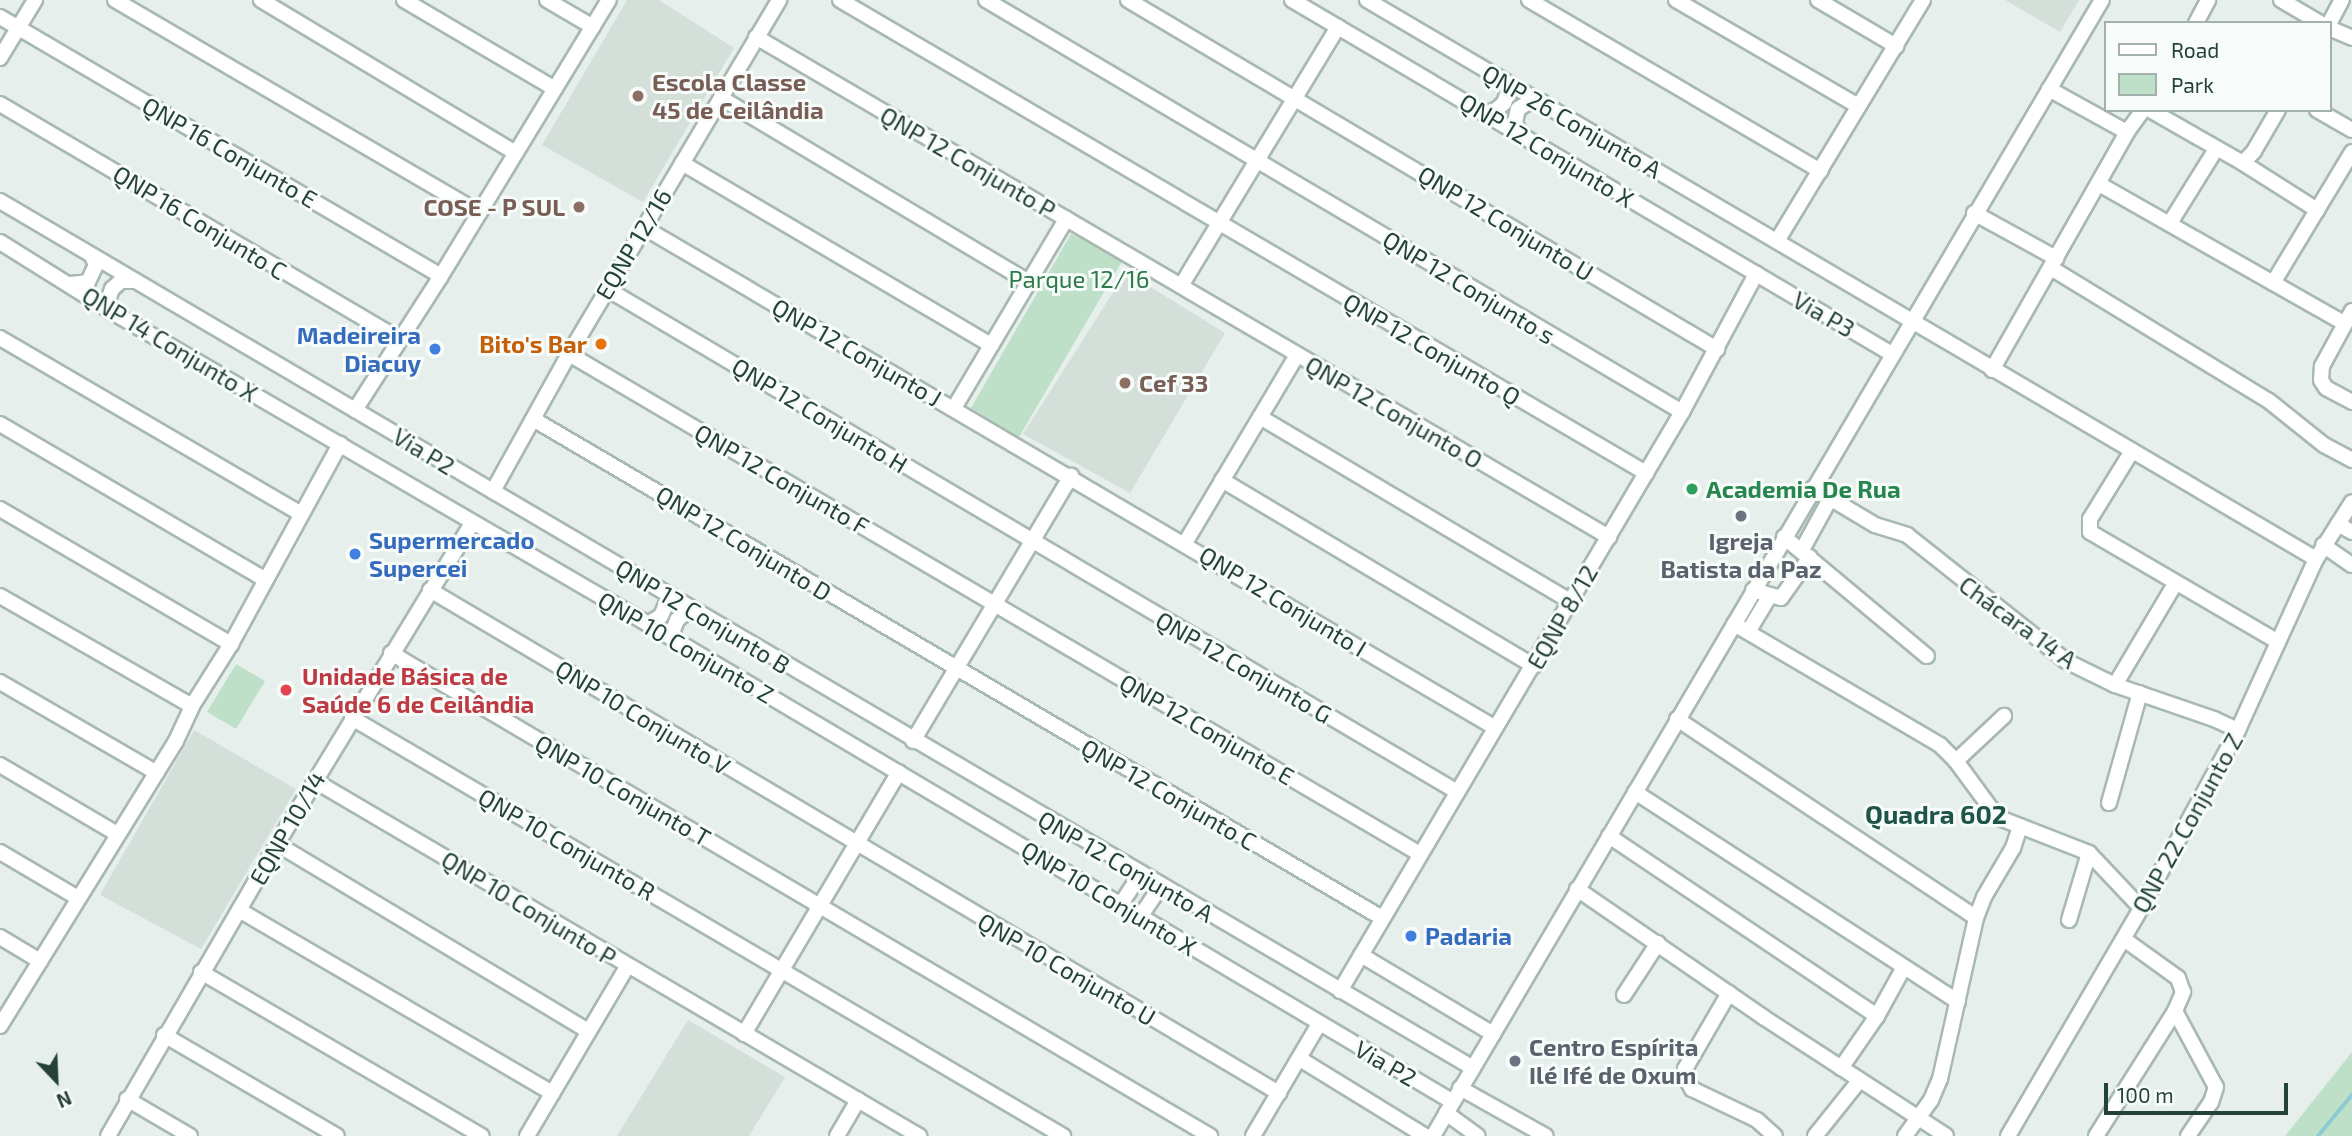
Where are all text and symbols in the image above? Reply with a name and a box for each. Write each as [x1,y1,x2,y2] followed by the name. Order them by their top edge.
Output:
[2104,21,2331,112] legend
[2171,37,2219,62] text: Road
[1477,58,1667,184] street label: QNP 26 Conjunto A
[652,68,824,124] place label: Escola Classe 45 de Ceilândia
[2171,72,2214,97] text: Park
[1454,87,1640,213] street label: QNP 12 Conjunto X
[630,88,646,104] marker: Escola Classe 45 de Ceilândia
[137,90,323,214] street label: QNP 16 Conjunto E
[875,100,1061,224] street label: QNP 12 Conjunto P
[108,159,292,285] street label: QNP 16 Conjunto C
[1413,159,1599,287] street label: QNP 12 Conjunto U
[589,183,677,305] street label: EQNP 12/16
[423,193,565,221] place label: COSE - P SUL
[571,199,587,215] marker: COSE - P SUL
[1378,224,1560,350] street label: QNP 12 Conjunto s
[1009,265,1149,293] park label: Parque 12/16
[77,280,263,408] street label: QNP 14 Conjunto X
[1788,285,1860,343] street label: Via P3
[1338,287,1526,411] street label: QNP 12 Conjunto Q
[767,292,947,412] street label: QNP 12 Conjunto J
[297,321,421,377] place label: Madeireira Diacuy
[479,330,587,358] place label: Bito's Bar
[593,336,609,352] marker: Bito's Bar
[427,341,443,357] marker: Madeireira Diacuy
[1300,350,1488,474] street label: QNP 12 Conjunto O
[727,351,913,479] street label: QNP 12 Conjunto H
[1139,369,1209,397] place label: Cef 33
[1117,375,1133,391] marker: Cef 33
[690,417,874,541] street label: QNP 12 Conjunto F
[388,421,460,481] street label: Via P2
[1706,475,1901,503] place label: Academia De Rua
[651,479,837,607] street label: QNP 12 Conjunto D
[1684,481,1700,497] marker: Academia De Rua
[1733,508,1749,524] marker: Igreja Batista da Paz
[369,526,535,582] place label: Supermercado Supercei
[1660,527,1822,583] place label: Igreja Batista da Paz
[1194,540,1372,662] street label: QNP 12 Conjunto I
[347,546,363,562] marker: Supermercado Supercei
[610,552,796,680] street label: QNP 12 Conjunto B
[1521,560,1603,674] street label: EQNP 8/12
[1954,570,2082,674] street label: Chácara 14 A
[593,585,779,709] street label: QNP 10 Conjunto Z
[1151,605,1337,729] street label: QNP 12 Conjunto G
[550,653,736,781] street label: QNP 10 Conjunto V
[302,662,534,718] place label: Unidade Básica de Saúde 6 de Ceilândia
[1114,667,1300,791] street label: QNP 12 Conjunto E
[276,680,296,700] marker: Unidade Básica de Saúde 6 de Ceilândia
[530,728,716,852] street label: QNP 10 Conjunto T
[2126,728,2248,918] street label: QNP 22 Conjunto Z
[1076,732,1262,856] street label: QNP 12 Conjunto C
[243,766,331,890] street label: EQNP 10/14
[473,782,661,906] street label: QNP 10 Conjunto R
[1865,798,2007,830] district label: Quadra 602
[1033,804,1219,928] street label: QNP 12 Conjunto A
[1016,834,1202,962] street label: QNP 10 Conjunto X
[436,844,622,972] street label: QNP 10 Conjunto P
[973,906,1161,1032] street label: QNP 10 Conjunto U
[1425,922,1512,950] place label: Padaria
[1403,928,1419,944] marker: Padaria
[1529,1033,1698,1089] place label: Centro Espírita Ilé Ifé de Oxum
[1350,1034,1422,1092] street label: Via P2
[21,1045,91,1115] north arrow
[1507,1053,1523,1069] marker: Centro Espírita Ilé Ifé de Oxum
[2107,1070,2291,1114] scale bar
[2117,1082,2174,1107] text: 100 m
[54,1087,75,1113] text: N

